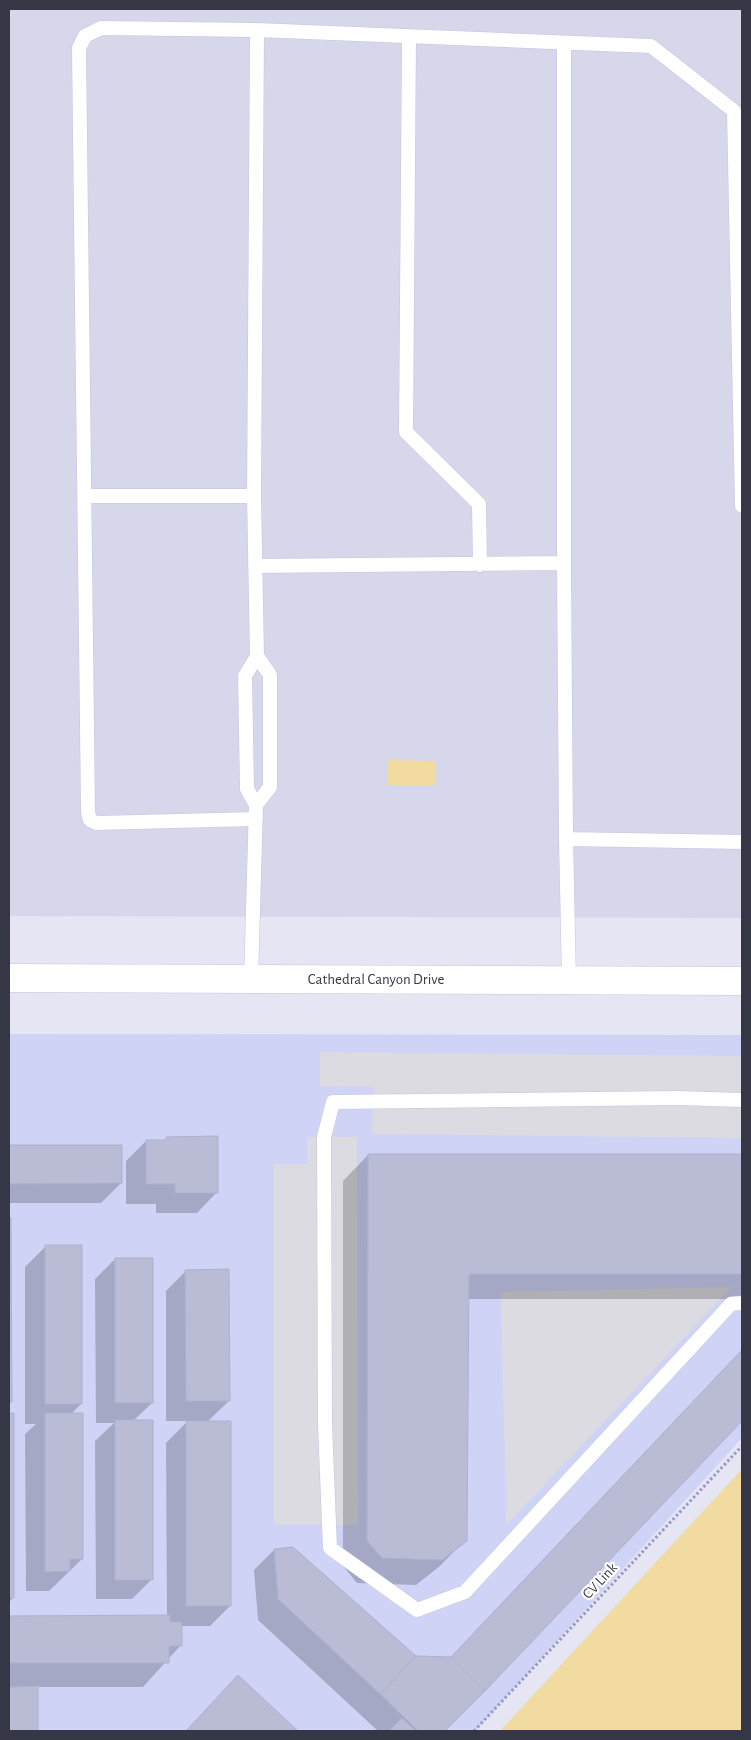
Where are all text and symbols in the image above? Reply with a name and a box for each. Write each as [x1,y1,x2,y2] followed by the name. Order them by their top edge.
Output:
[308,972,444,987] street label: Cathedral Canyon Drive
[580,1560,620,1602] street label: CV Link

